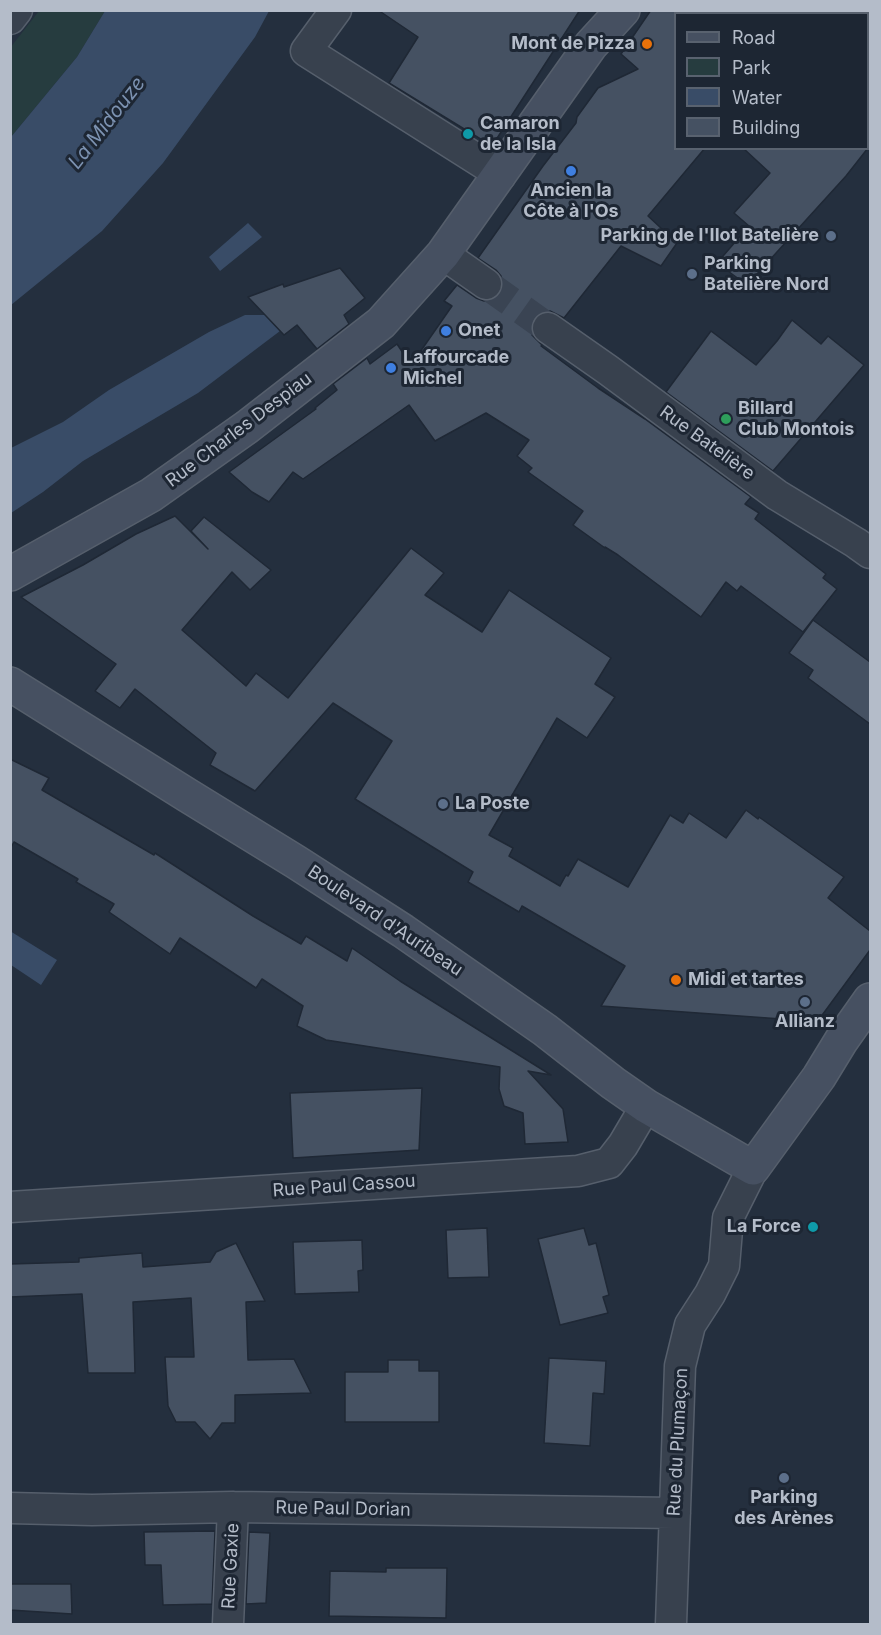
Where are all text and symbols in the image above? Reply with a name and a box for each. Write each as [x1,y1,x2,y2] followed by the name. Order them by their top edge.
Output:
[674,12,869,150] legend
[732,27,775,48] text: Road
[511,33,635,55] place label: Mont de Pizza
[640,37,654,51] marker: Mont de Pizza
[732,57,771,78] text: Park
[64,72,150,174] water label: La Midouze
[732,87,782,108] text: Water
[480,113,560,156] place label: Camaron de la Isla
[732,117,800,138] text: Building
[461,127,475,141] marker: Camaron de la Isla
[564,164,578,178] marker: Ancien la Côte à l'Os
[523,180,619,222] place label: Ancien la Côte à l'Os
[601,225,819,247] place label: Parking de l'Ilot Batelière
[824,229,838,243] marker: Parking de l'Ilot Batelière
[704,253,829,296] place label: Parking Batelière Nord
[685,267,699,281] marker: Parking Batelière Nord
[458,320,500,342] place label: Onet
[439,324,453,338] marker: Onet
[403,347,509,389] place label: Laffourcade Michel
[384,361,398,375] marker: Laffourcade Michel
[162,368,316,492] street label: Rue Charles Despiau
[738,398,854,440] place label: Billard Club Montois
[655,401,759,485] street label: Rue Batelière
[719,412,733,426] marker: Billard Club Montois
[455,793,530,815] place label: La Poste
[436,797,450,811] marker: La Poste
[303,861,467,981] street label: Boulevard d'Auribeau
[688,969,804,991] place label: Midi et tartes
[669,973,683,987] marker: Midi et tartes
[798,995,812,1009] marker: Allianz
[775,1011,835,1033] place label: Allianz
[272,1170,416,1202] street label: Rue Paul Cassou
[727,1216,801,1238] place label: La Force
[806,1220,820,1234] marker: La Force
[663,1367,693,1517] street label: Rue du Plumaçon
[777,1471,791,1485] marker: Parking des Arènes
[734,1487,834,1530] place label: Parking des Arènes
[275,1497,411,1521] street label: Rue Paul Dorian
[218,1522,244,1610] street label: Rue Gaxie

